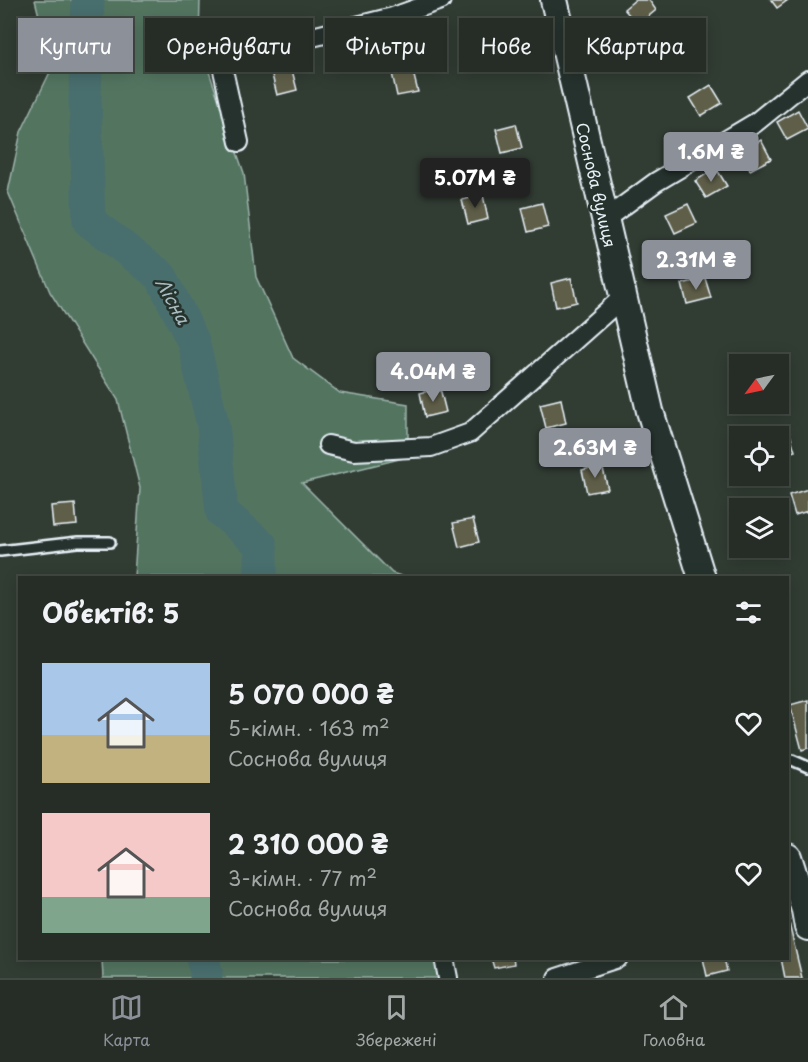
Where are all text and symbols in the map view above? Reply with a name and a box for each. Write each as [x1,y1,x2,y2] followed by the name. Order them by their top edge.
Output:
[18,18,133,72] chip: Купити
[145,18,313,72] chip: Орендувати
[325,18,447,72] chip: Фільтри
[459,18,553,72] chip: Нове
[565,18,706,72] chip: Квартира
[571,120,623,250] street label: Соснова вулиця
[662,132,760,183] pin: 1.6M ₴
[678,136,744,166] text: 1.6M ₴
[420,158,530,209] pin: 5.07M ₴
[434,162,516,192] text: 5.07M ₴
[641,240,751,291] pin: 2.31M ₴
[656,244,736,274] text: 2.31M ₴
[149,272,198,329] water label: Лісна
[378,352,488,403] pin: 4.04M ₴
[729,354,789,414] north arrow
[729,354,789,558] map controls
[390,356,476,386] text: 4.04M ₴
[729,426,789,486] button: locate
[540,428,650,479] pin: 2.63M ₴
[553,432,637,462] text: 2.63M ₴
[729,498,789,558] button: layers
[42,593,180,632] text: Об’єктів: 5
[732,596,765,629] icon: filters
[228,674,394,713] text: 5 070 000 ₴
[90,687,162,759] icon: home
[732,707,765,740] icon: heart
[228,713,390,743] text: 5-кімн. · 163 m²
[228,743,388,773] text: Соснова вулиця
[228,824,389,863] text: 2 310 000 ₴
[90,837,162,909] icon: home
[732,857,765,890] icon: heart
[228,863,377,893] text: 3-кімн. · 77 m²
[228,893,388,923] text: Соснова вулиця
[103,991,150,1051] tab: Карта
[356,991,437,1051] tab: Збережені
[643,991,705,1051] tab: Головна

